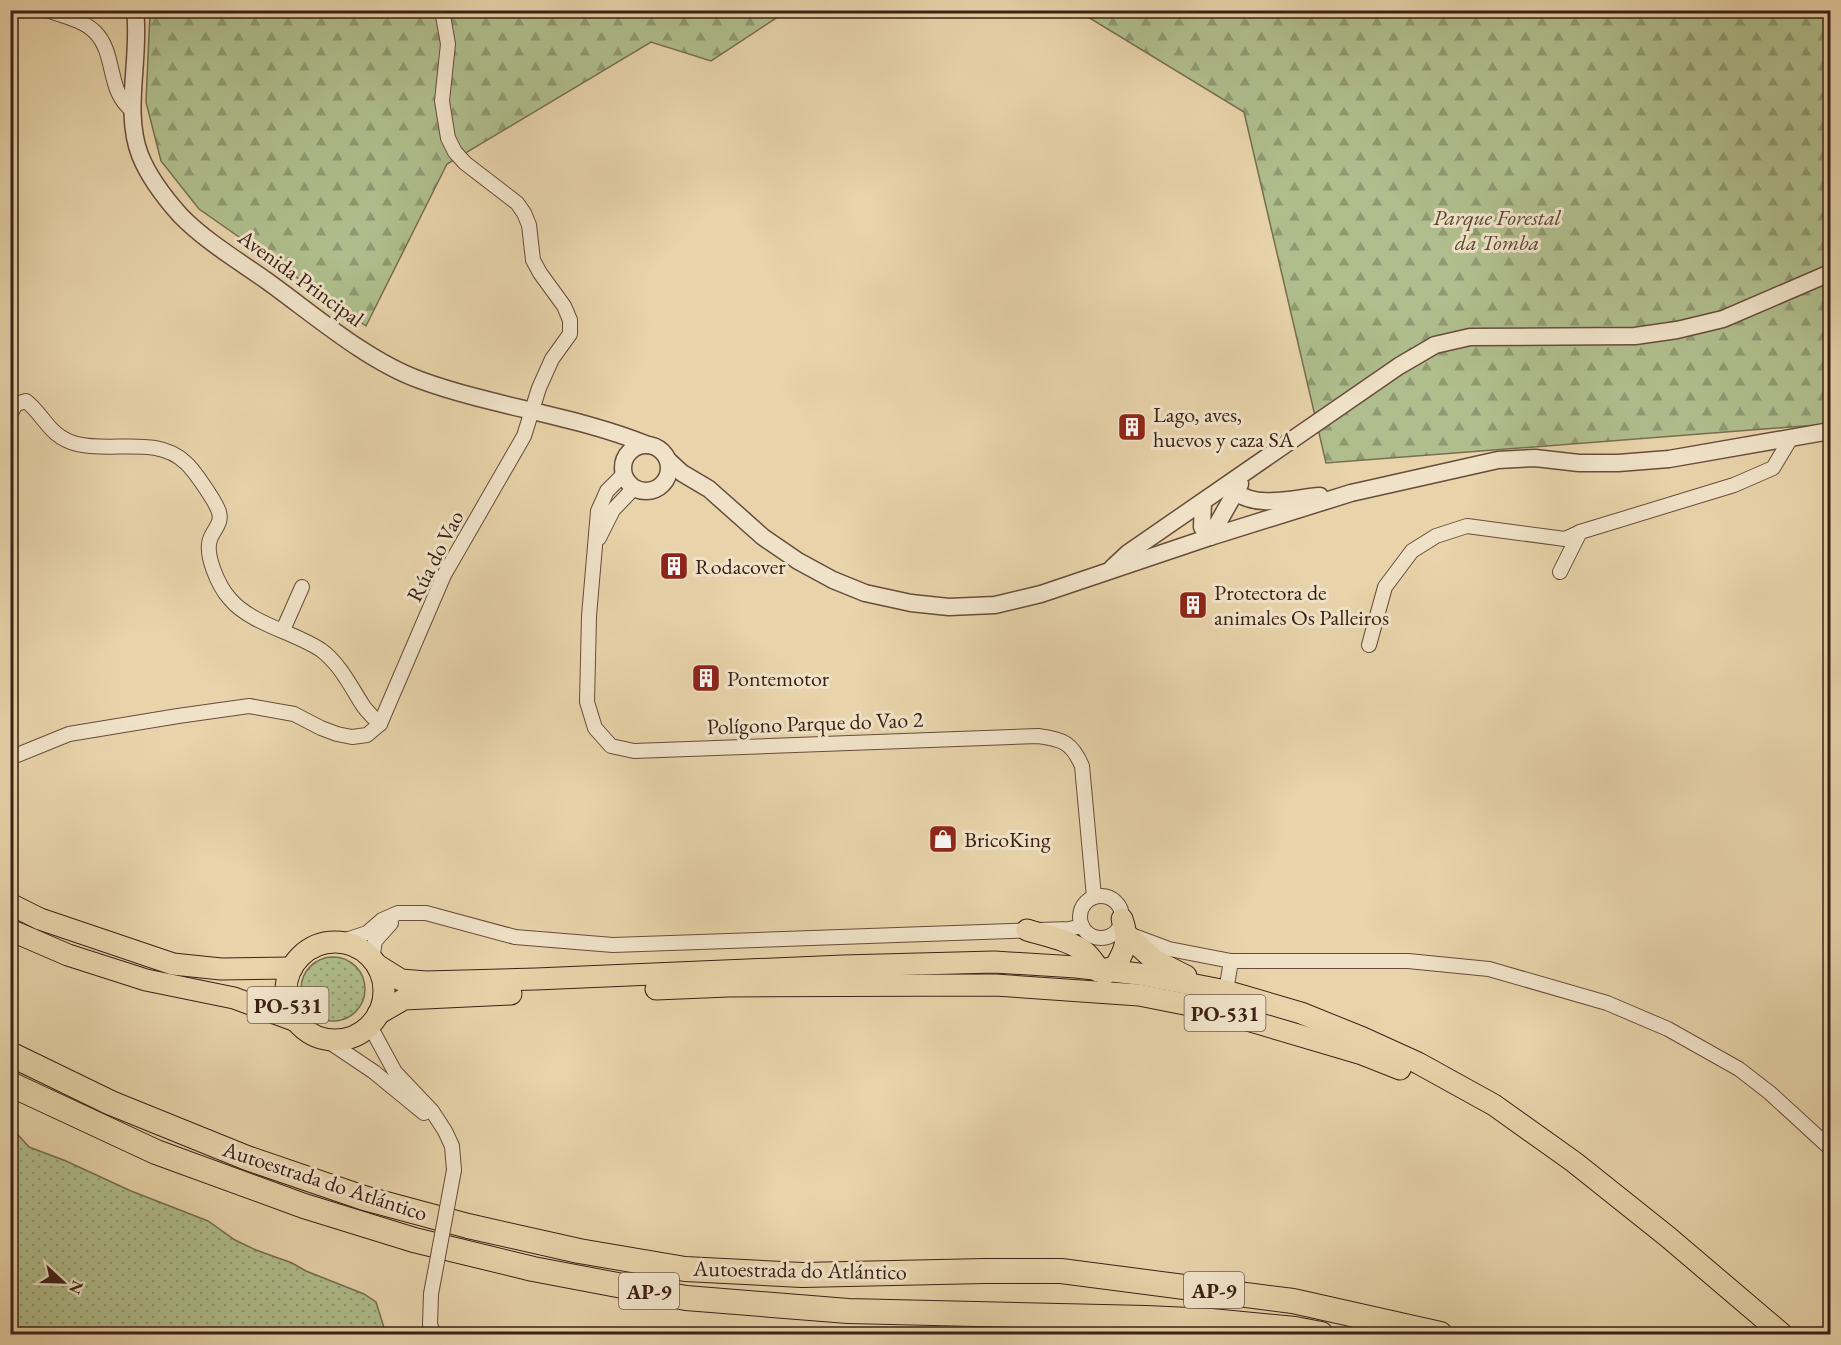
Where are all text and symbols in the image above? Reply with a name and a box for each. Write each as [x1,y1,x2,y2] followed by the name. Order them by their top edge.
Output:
[1433,203,1562,257] park label: Parque Forestal da Tomba
[232,222,370,333] street label: Avenida Principal
[1153,400,1295,454] place label: Lago, aves, huevos y caza SA
[1116,411,1148,443] building icon: Lago, aves, huevos y caza SA
[400,505,470,607] street label: Rúa do Vao
[658,550,690,582] building icon: Rodacover
[695,552,786,581] place label: Rodacover
[1214,578,1389,632] place label: Protectora de animales Os Palleiros
[1177,589,1209,621] building icon: Protectora de animales Os Palleiros
[690,662,722,694] building icon: Pontemotor
[727,664,830,693] place label: Pontemotor
[706,705,924,741] street label: Polígono Parque do Vao 2
[927,823,959,855] shop icon: BricoKing
[964,825,1051,854] place label: BricoKing
[248,987,328,1023] road number: PO-531
[1184,995,1266,1031] road number: PO-531
[218,1134,431,1228] street label: Autoestrada do Atlántico
[33,1252,93,1312] north arrow
[692,1254,907,1286] street label: Autoestrada do Atlántico
[1184,1272,1244,1308] road number: AP-9
[619,1273,679,1309] road number: AP-9
[64,1277,89,1297] text: N

